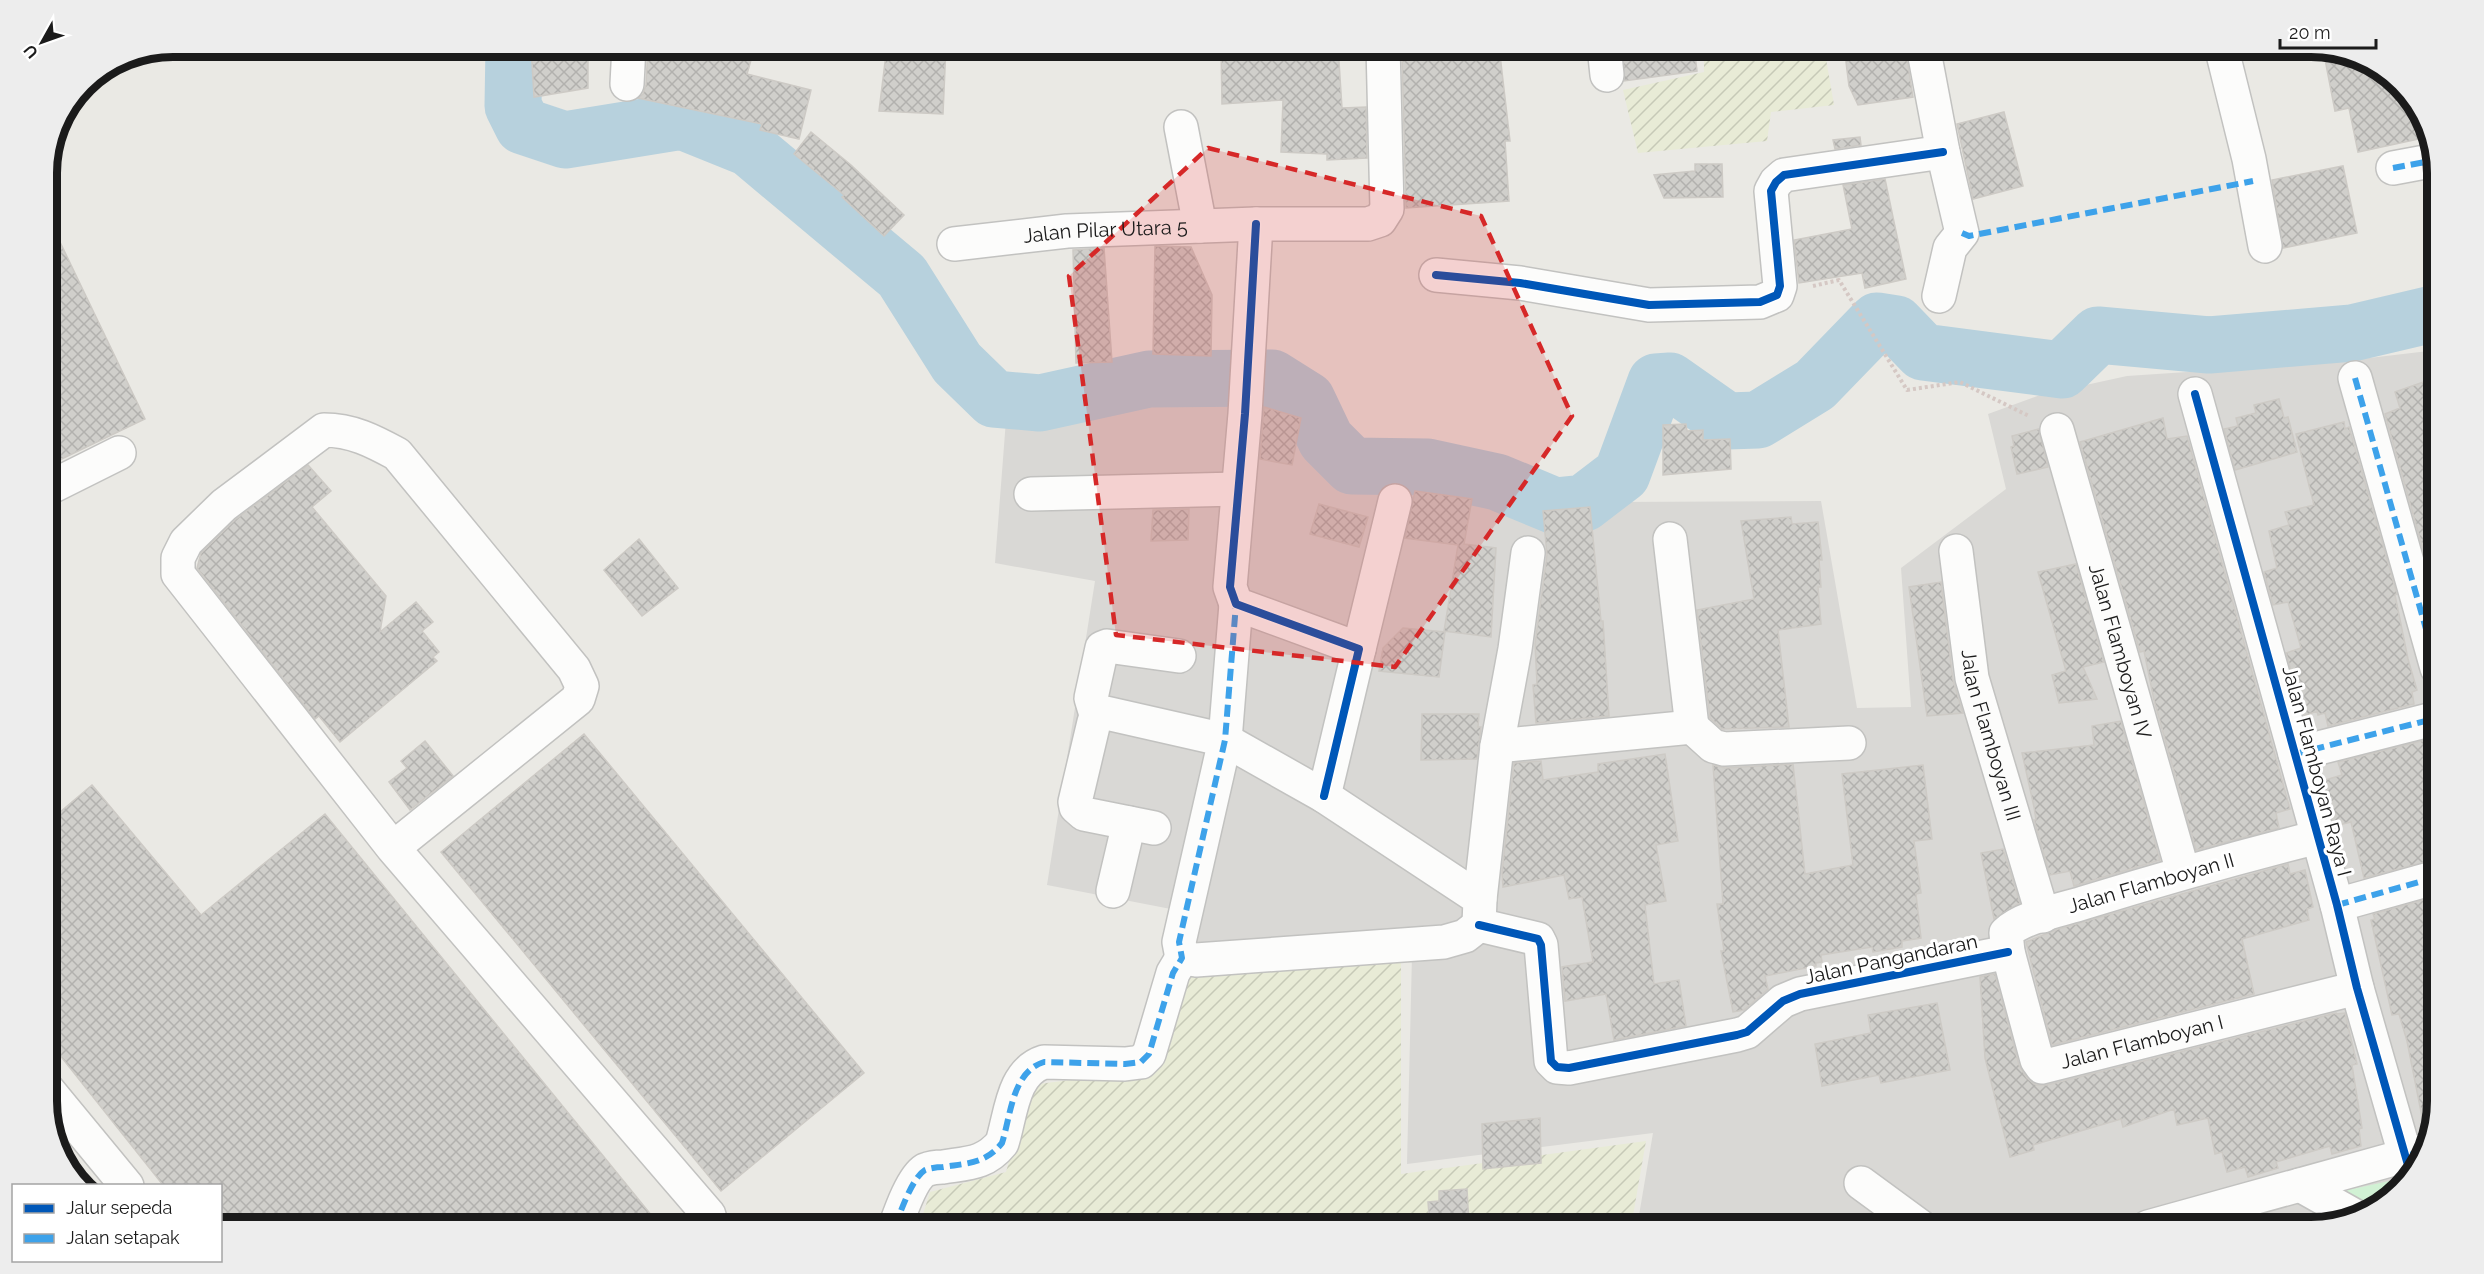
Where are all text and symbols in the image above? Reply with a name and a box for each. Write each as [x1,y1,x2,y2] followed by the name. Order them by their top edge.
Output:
[12,12,72,72] north arrow
[2280,12,2376,50] scale bar
[2289,22,2331,43] text: 20 m
[20,41,42,62] text: U
[1022,215,1188,248] street label: Jalan Pilar Utara 5
[2084,561,2156,742] street label: Jalan Flamboyan IV
[1957,648,2026,824] street label: Jalan Flamboyan III
[2277,663,2357,879] street label: Jalan Flamboyan Raya I
[2065,848,2237,918] street label: Jalan Flamboyan II
[1802,929,1980,989] street label: Jalan Pangandaran
[2058,1010,2226,1074] street label: Jalan Flamboyan I
[12,1184,222,1262] legend
[66,1197,172,1218] text: Jalur sepeda
[66,1227,180,1248] text: Jalan setapak

